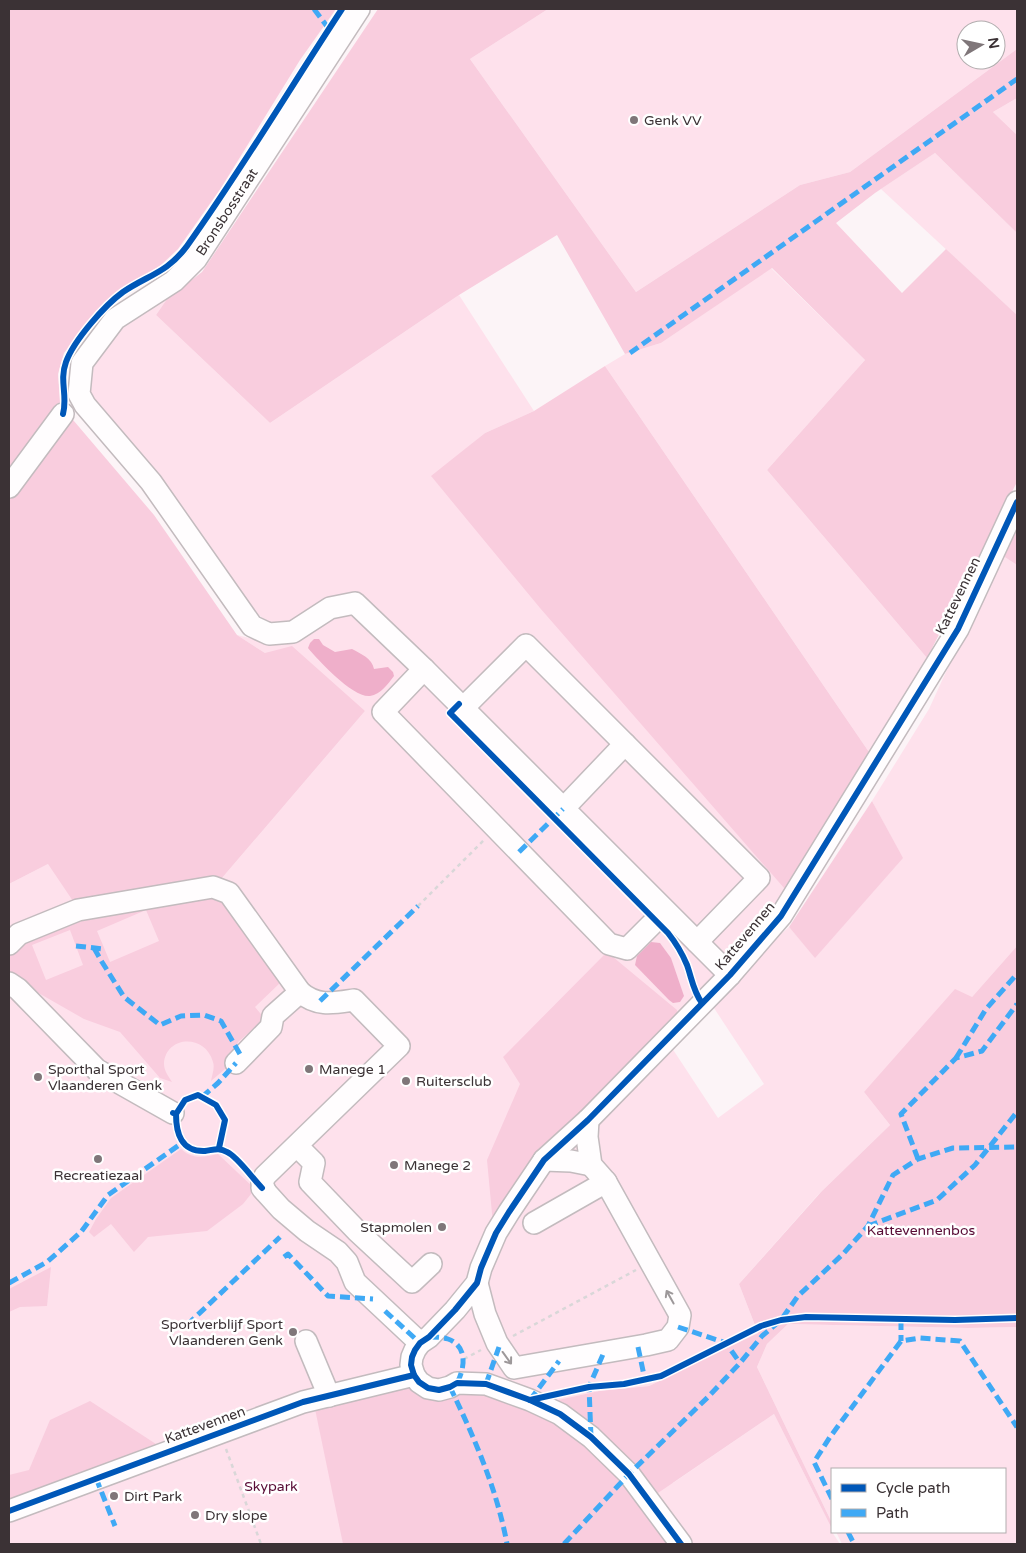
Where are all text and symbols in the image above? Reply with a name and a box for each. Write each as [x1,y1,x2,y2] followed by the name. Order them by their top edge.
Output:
[956,20,1006,70] north arrow
[984,36,1003,50] text: N
[644,112,702,129] place label: Genk VV
[628,114,640,126] marker: Genk VV
[192,165,262,259] street label: Bronsbosstraat
[932,554,984,638] street label: Kattevennen
[711,898,779,974] street label: Kattevennen
[48,1061,162,1094] place label: Sporthal Sport Vlaanderen Genk
[319,1061,386,1078] place label: Manege 1
[303,1063,315,1075] marker: Manege 1
[32,1071,44,1083] marker: Sporthal Sport Vlaanderen Genk
[416,1073,492,1090] place label: Ruitersclub
[400,1075,412,1087] marker: Ruitersclub
[92,1153,104,1165] marker: Recreatiezaal
[404,1157,471,1174] place label: Manege 2
[388,1159,400,1171] marker: Manege 2
[53,1167,143,1184] place label: Recreatiezaal
[360,1219,432,1236] place label: Stapmolen
[436,1221,448,1233] marker: Stapmolen
[867,1222,975,1239] park label: Kattevennenbos
[665,1291,675,1305] one-way arrow
[161,1316,284,1349] place label: Sportverblijf Sport Vlaanderen Genk
[287,1326,299,1338] marker: Sportverblijf Sport Vlaanderen Genk
[501,1351,512,1364] one-way arrow
[162,1403,248,1447] street label: Kattevennen
[831,1468,1006,1533] legend
[244,1478,298,1495] park label: Skypark
[876,1479,950,1497] text: Cycle path
[124,1488,182,1505] place label: Dirt Park
[108,1490,120,1502] marker: Dirt Park
[876,1504,909,1522] text: Path
[205,1507,267,1524] place label: Dry slope
[189,1509,201,1521] marker: Dry slope

